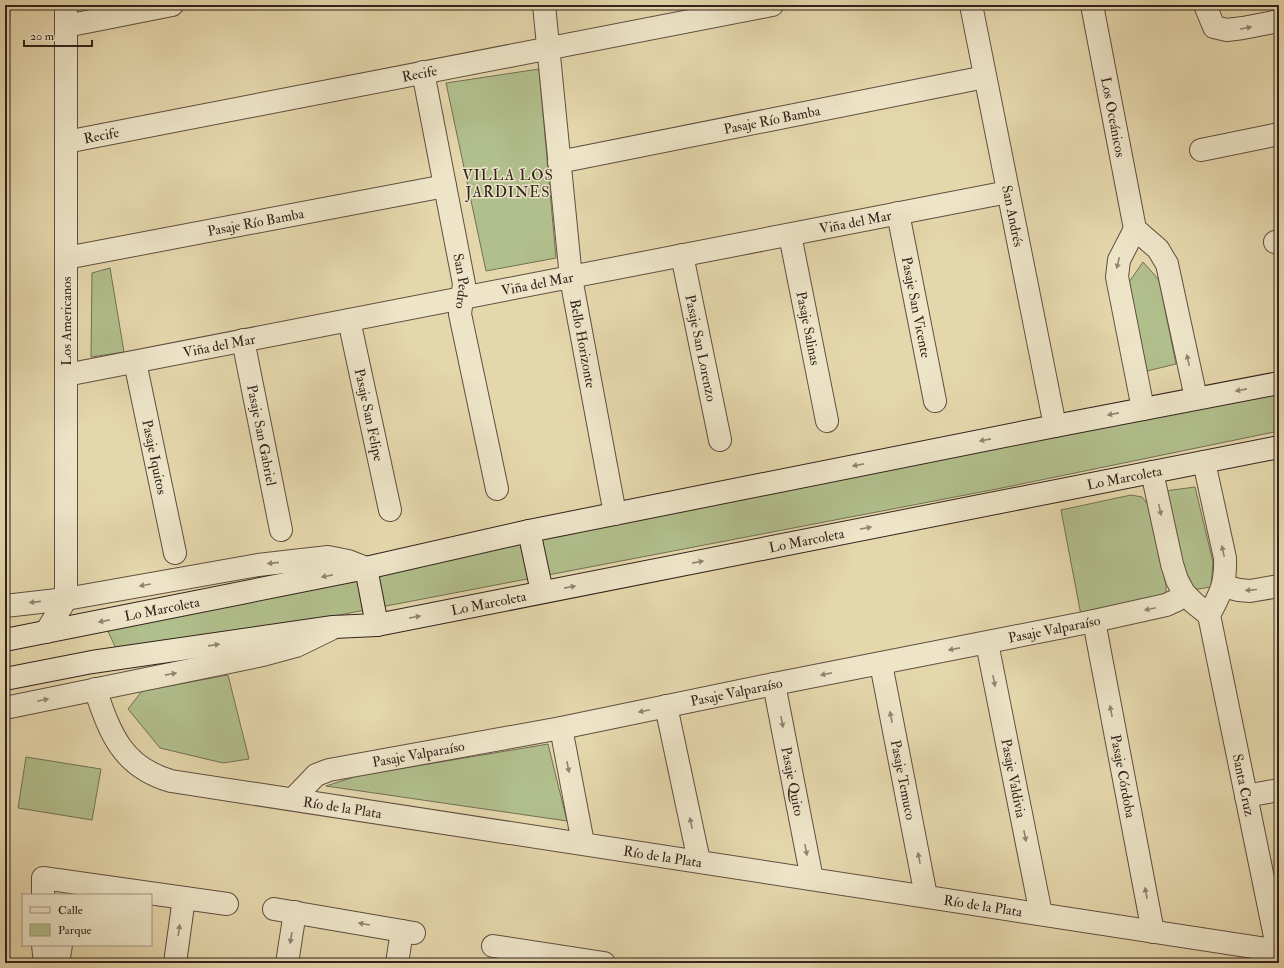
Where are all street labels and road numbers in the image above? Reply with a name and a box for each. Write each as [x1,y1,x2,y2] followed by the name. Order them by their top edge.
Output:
[400,62,439,86] street label: Recife
[1097,75,1129,159] street label: Los Oceánicos
[722,102,822,138] street label: Pasaje Río Bamba
[82,124,121,147] street label: Recife
[998,184,1027,248] street label: San Andrés
[206,205,306,240] street label: Pasaje Río Bamba
[818,207,894,237] street label: Viña del Mar
[449,252,472,310] street label: San Pedro
[898,255,934,359] street label: Pasaje San Vicente
[500,268,576,299] street label: Viña del Mar
[58,276,75,366] street label: Los Americanos
[792,290,824,367] street label: Pasaje Salinas
[681,293,720,403] street label: Pasaje San Lorenzo
[566,298,599,390] street label: Bello Horizonte
[182,330,258,361] street label: Viña del Mar
[351,367,387,463] street label: Pasaje San Felipe
[243,383,280,488] street label: Pasaje San Gabriel
[138,418,171,496] street label: Pasaje Iquitos
[1085,462,1164,494] street label: Lo Marcoleta
[768,525,846,556] street label: Lo Marcoleta
[450,588,528,619] street label: Lo Marcoleta
[123,593,201,625] street label: Lo Marcoleta
[1007,612,1102,647] street label: Pasaje Valparaíso
[689,674,784,710] street label: Pasaje Valparaíso
[1107,733,1139,820] street label: Pasaje Córdoba
[997,737,1030,820] street label: Pasaje Valdivia
[371,738,466,771] street label: Pasaje Valparaíso
[887,739,919,822] street label: Pasaje Temuco
[777,745,808,818] street label: Pasaje Quito
[1229,752,1258,818] street label: Santa Cruz
[302,793,383,822] street label: Río de la Plata
[622,843,703,871] street label: Río de la Plata
[942,892,1024,921] street label: Río de la Plata

